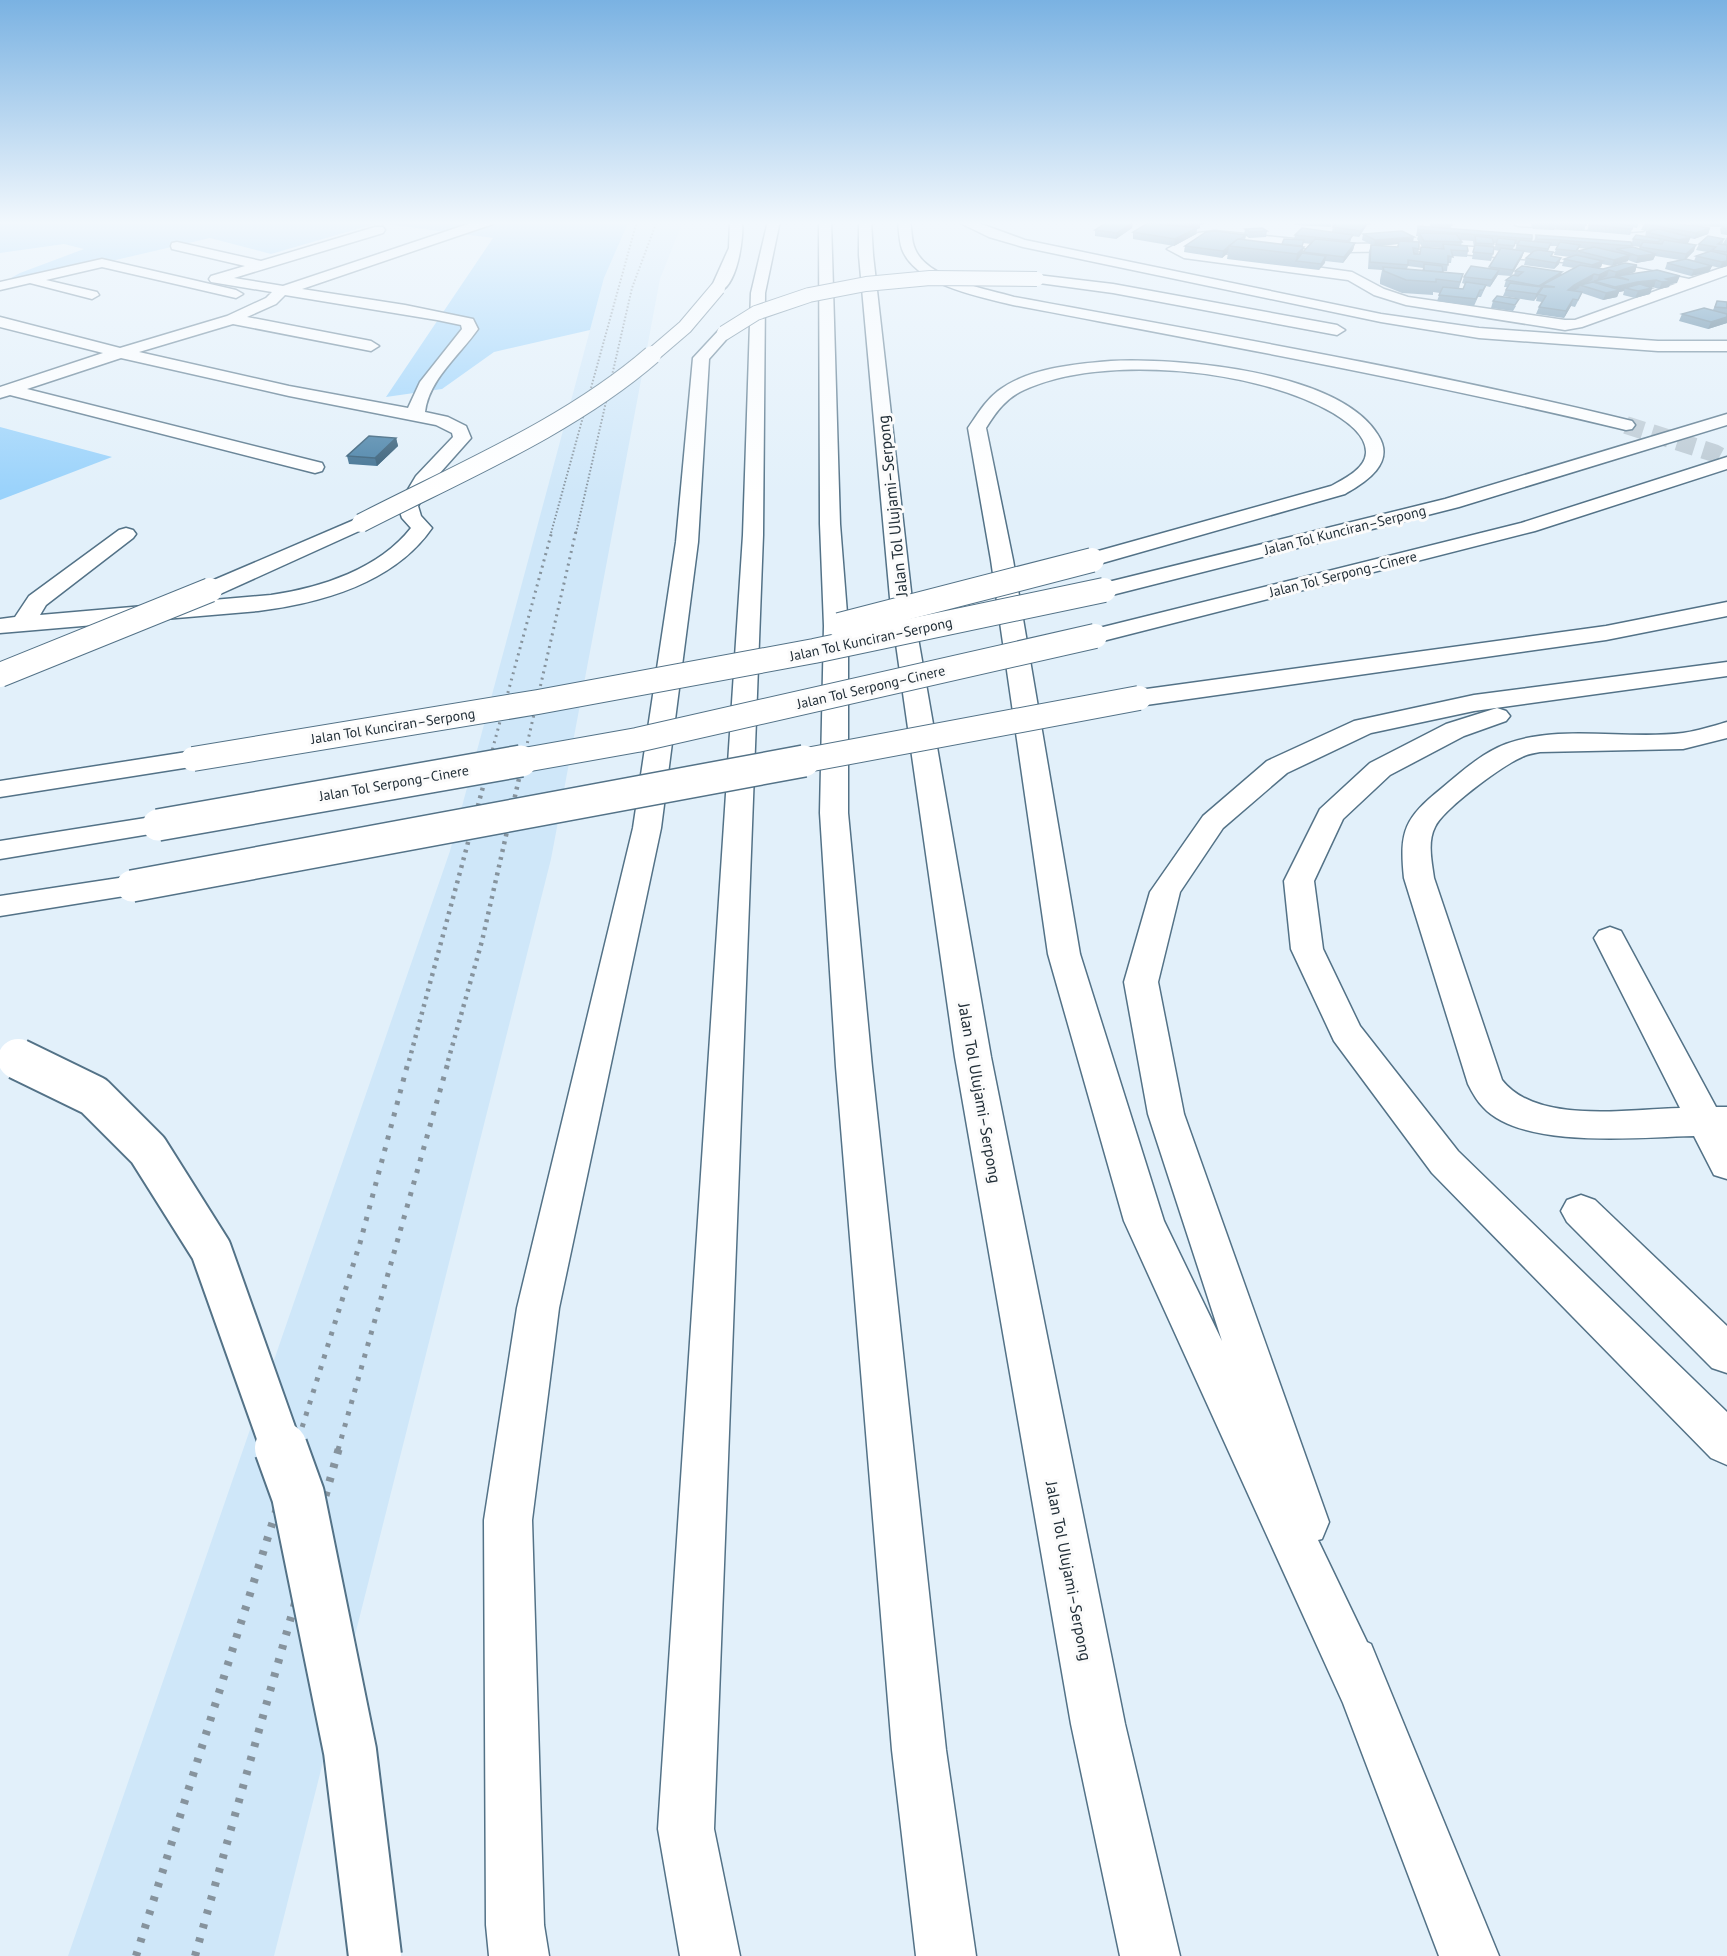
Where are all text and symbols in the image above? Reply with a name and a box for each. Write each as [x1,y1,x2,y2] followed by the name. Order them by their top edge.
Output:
[873,414,912,599] street label: Jalan Tol Ulujami–Serpong
[1261,501,1428,559] street label: Jalan Tol Kunciran–Serpong
[1266,547,1419,601] street label: Jalan Tol Serpong–Cinere
[787,613,954,665] street label: Jalan Tol Kunciran–Serpong
[794,661,947,713] street label: Jalan Tol Serpong–Cinere
[309,704,476,748] street label: Jalan Tol Kunciran–Serpong
[317,761,470,805] street label: Jalan Tol Serpong–Cinere
[954,1000,1006,1185] street label: Jalan Tol Ulujami–Serpong
[1042,1479,1096,1662] street label: Jalan Tol Ulujami–Serpong

